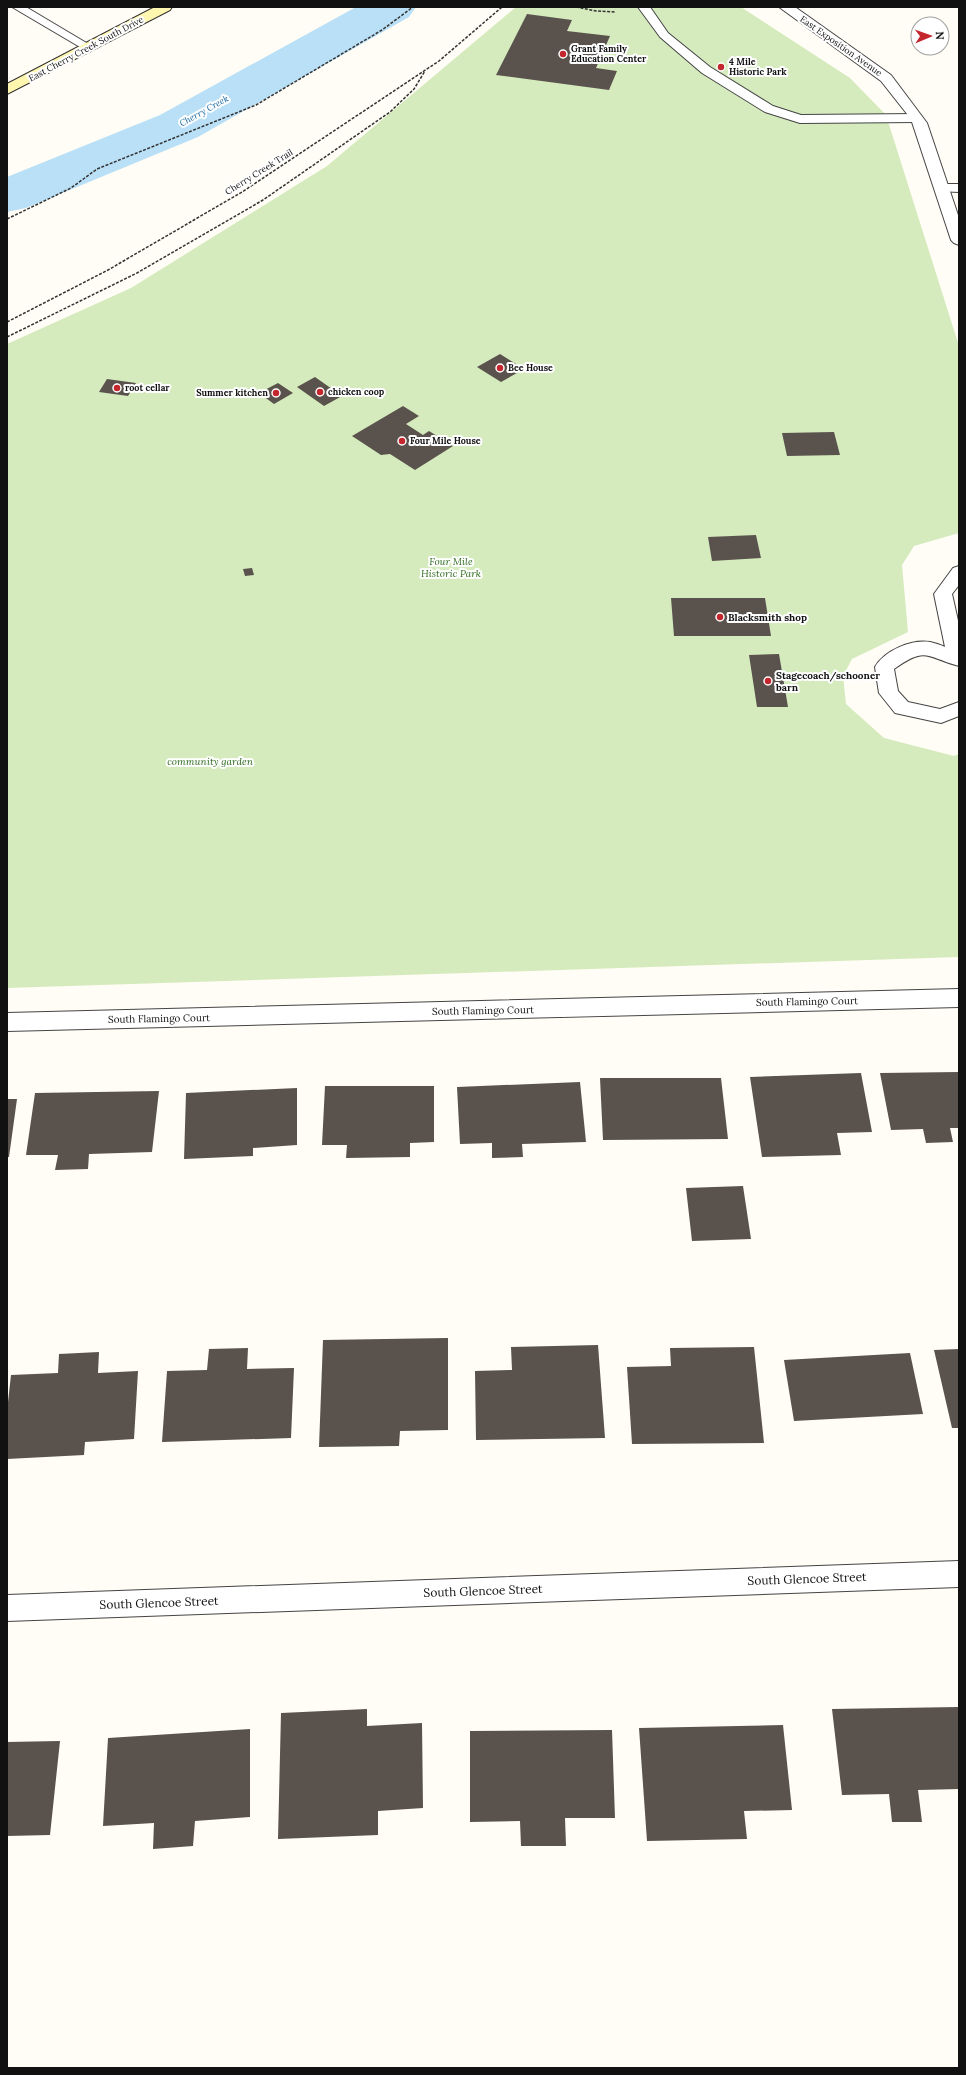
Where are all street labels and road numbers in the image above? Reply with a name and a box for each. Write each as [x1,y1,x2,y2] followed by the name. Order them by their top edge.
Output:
[798,13,885,78] street label: East Exposition Avenue
[26,14,145,84] street label: East Cherry Creek South Drive
[223,146,295,197] street label: Cherry Creek Trail
[756,994,858,1009] street label: South Flamingo Court
[432,1003,534,1018] street label: South Flamingo Court
[108,1011,210,1026] street label: South Flamingo Court
[747,1569,867,1588] street label: South Glencoe Street
[423,1581,543,1600] street label: South Glencoe Street
[99,1593,219,1612] street label: South Glencoe Street

